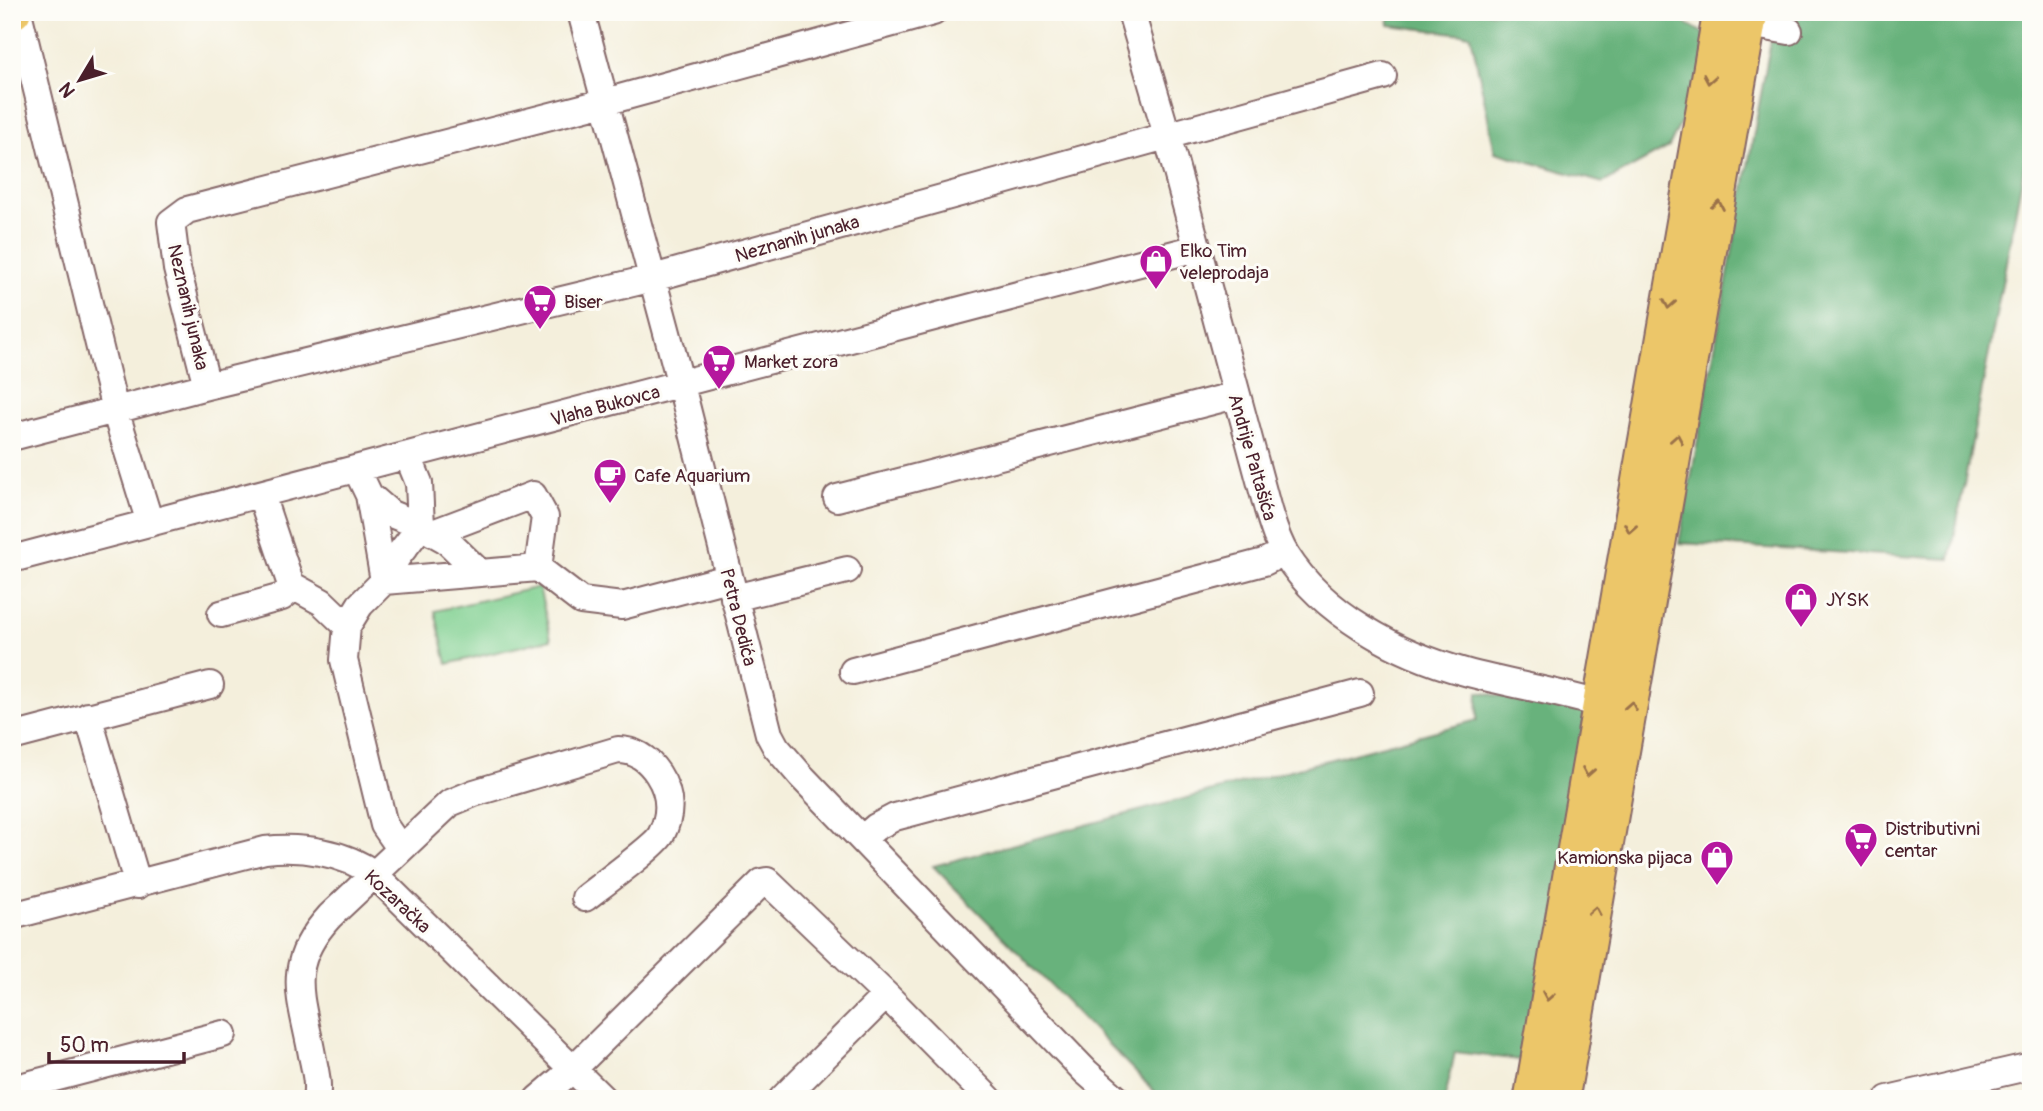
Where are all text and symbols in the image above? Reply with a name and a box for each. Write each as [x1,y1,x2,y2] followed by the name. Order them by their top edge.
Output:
[46,46,116,116] north arrow
[1702,73,1717,85] one-way arrow
[54,77,81,102] text: N
[1710,199,1725,211] one-way arrow
[732,210,862,268] street label: Neznanih junaka
[1179,239,1269,285] place label: Elko Tim veleprodaja
[162,242,214,373] street label: Neznanih junaka
[1137,242,1175,291] shop icon: Elko Tim veleprodaja
[521,282,559,331] supermarket icon: Biser
[564,290,603,314] place label: Biser
[1663,298,1678,310] one-way arrow
[700,342,738,391] supermarket icon: Market zora
[744,350,838,374] place label: Market zora
[548,380,663,432] street label: Vlaha Bukovca
[1222,391,1282,524] street label: Andrije Paltašića
[1669,433,1684,445] one-way arrow
[591,456,629,505] cafe icon: Cafe Aquarium
[634,464,750,488] place label: Cafe Aquarium
[1623,522,1638,534] one-way arrow
[714,566,762,669] street label: Petra Dedića
[1782,580,1820,629] shop icon: JYSK
[1826,588,1869,612] place label: JYSK
[1623,700,1638,712] one-way arrow
[1581,766,1596,777] one-way arrow
[1885,817,1980,863] place label: Distributivni centar
[1842,820,1880,869] supermarket icon: Distributivni centar
[1698,838,1736,887] shop icon: Kamionska pijaca
[1557,846,1692,870] place label: Kamionska pijaca
[359,865,436,939] street label: Kozaračka
[1587,905,1602,917] one-way arrow
[1542,990,1557,1002] one-way arrow
[49,1020,184,1064] scale bar
[60,1032,109,1059] text: 50 m

